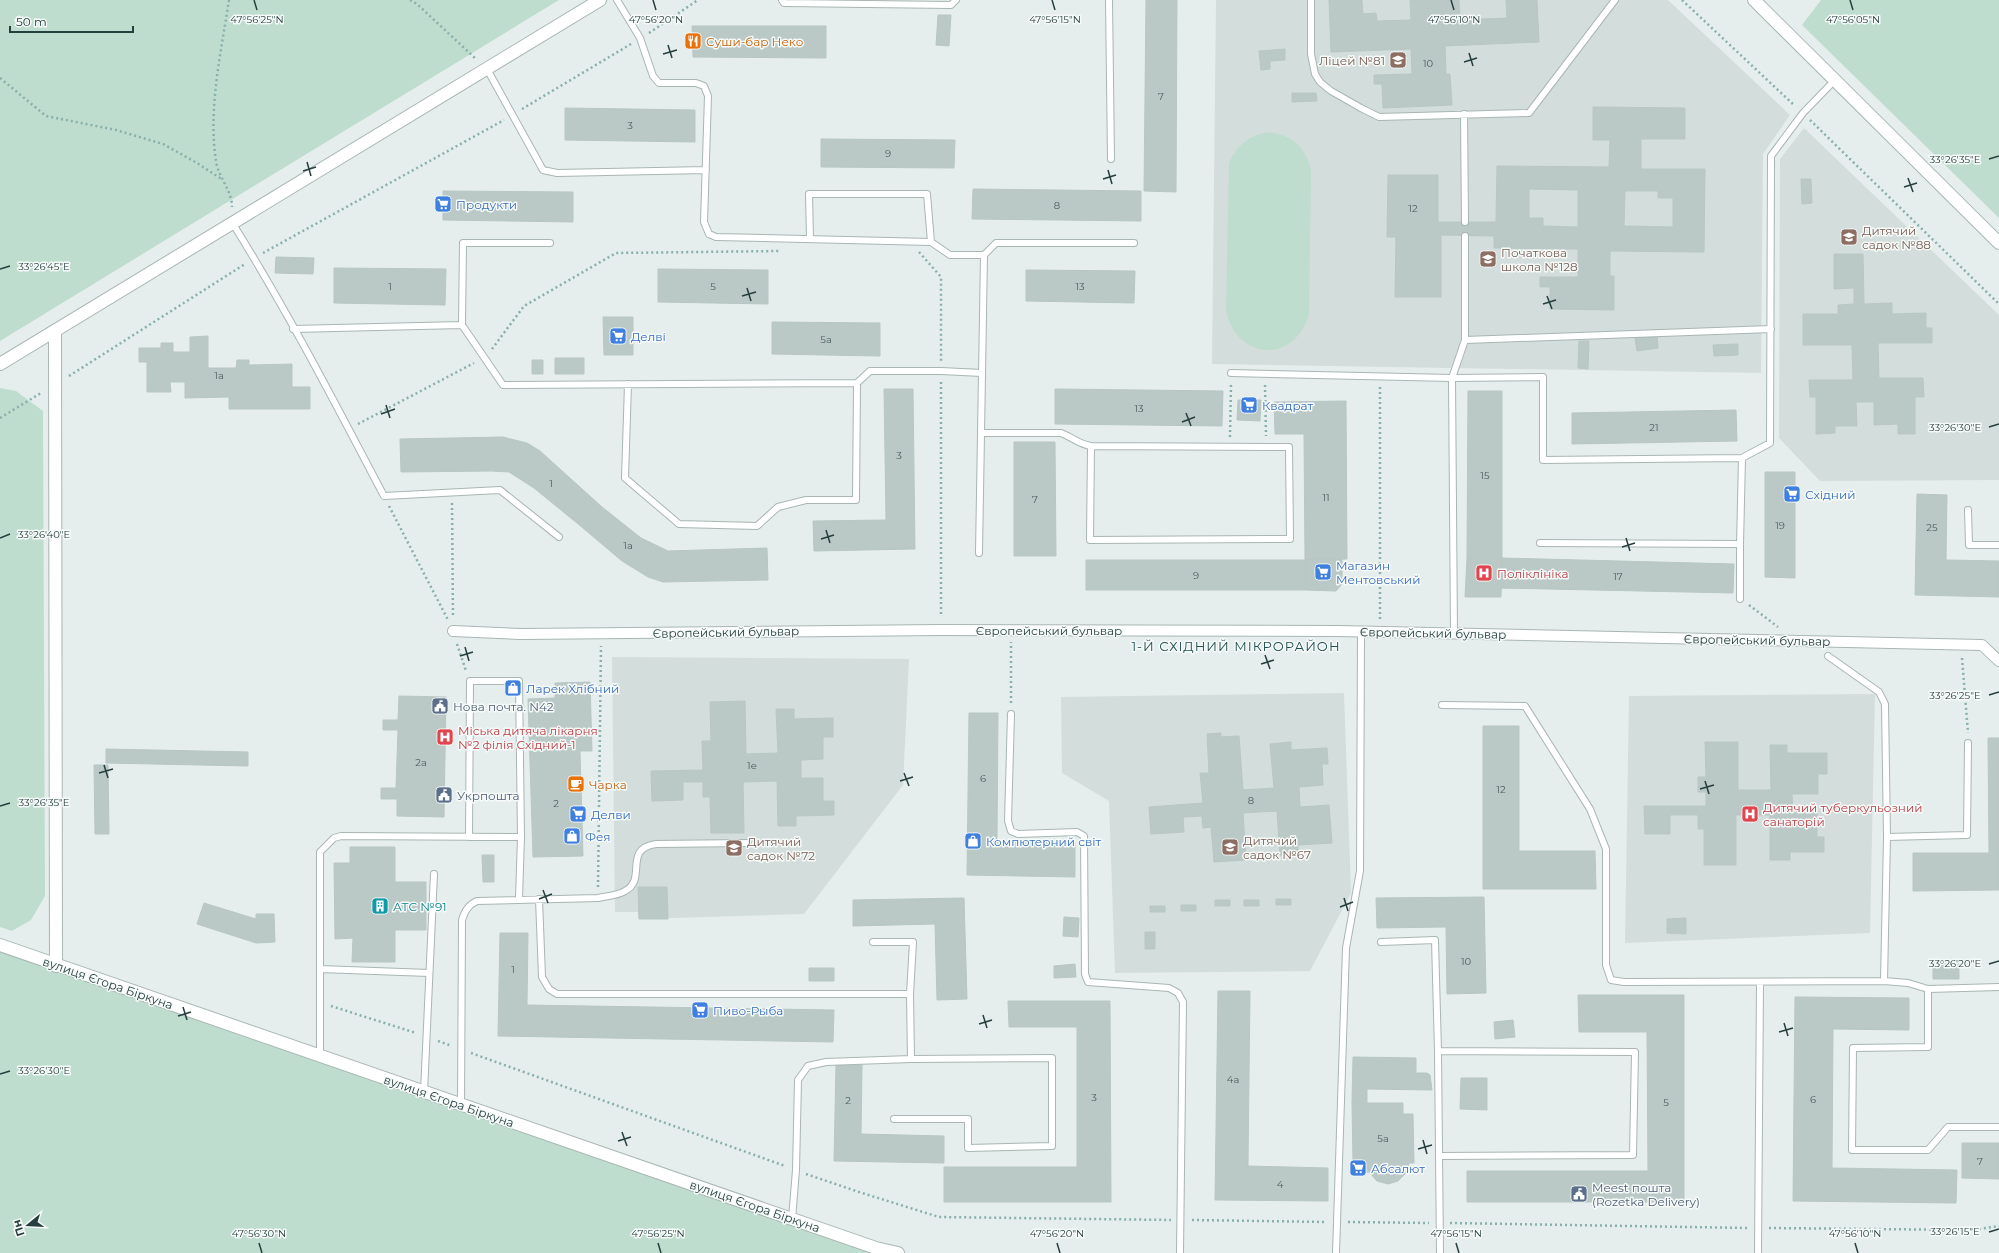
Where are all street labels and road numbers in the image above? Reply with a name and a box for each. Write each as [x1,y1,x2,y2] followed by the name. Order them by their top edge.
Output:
[653,623,799,641] street label: Європейський бульвар
[976,623,1122,638] street label: Європейський бульвар
[1360,624,1506,642] street label: Європейський бульвар
[1684,631,1830,649] street label: Європейський бульвар
[41,954,175,1012] street label: вулиця Єгора Біркуна
[382,1072,516,1130] street label: вулиця Єгора Біркуна
[688,1177,822,1235] street label: вулиця Єгора Біркуна

